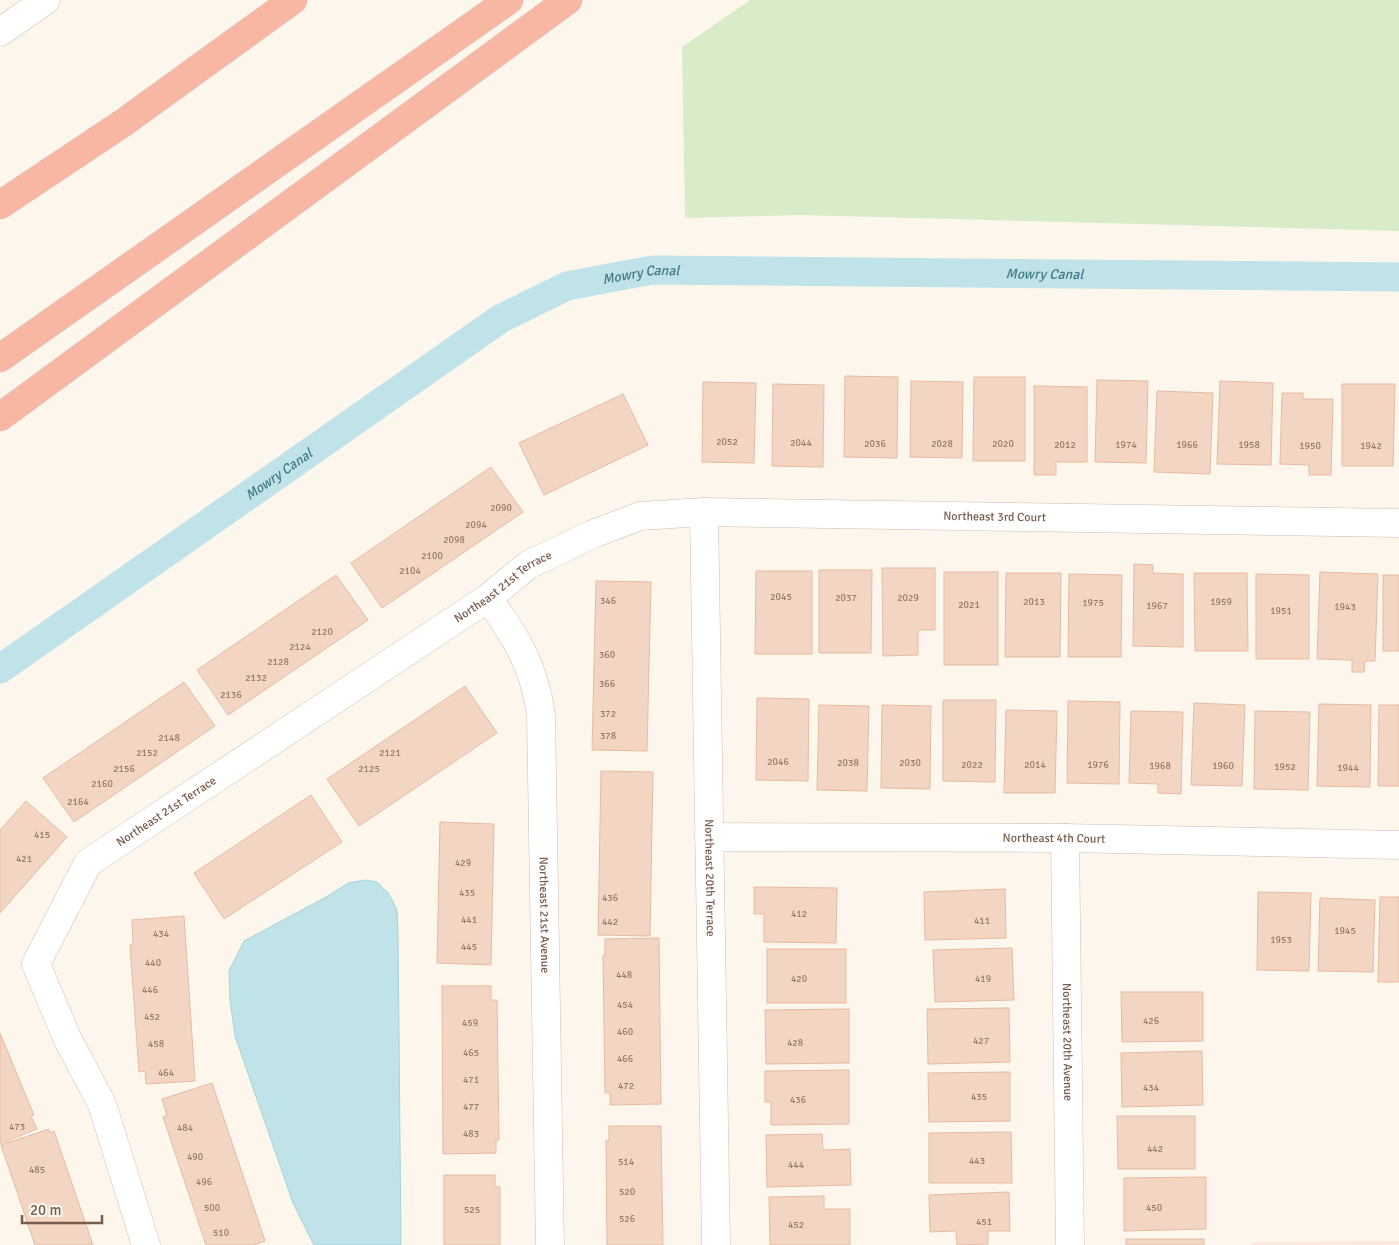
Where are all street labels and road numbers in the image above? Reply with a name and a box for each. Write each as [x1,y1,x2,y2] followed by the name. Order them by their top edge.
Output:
[943,509,1046,525] street label: Northeast 3rd Court
[451,548,554,626] street label: Northeast 21st Terrace
[114,773,219,850] street label: Northeast 21st Terrace
[701,819,718,937] street label: Northeast 20th Terrace
[1003,831,1106,847] street label: Northeast 4th Court
[535,857,552,973] street label: Northeast 21st Avenue
[1059,983,1075,1101] street label: Northeast 20th Avenue

